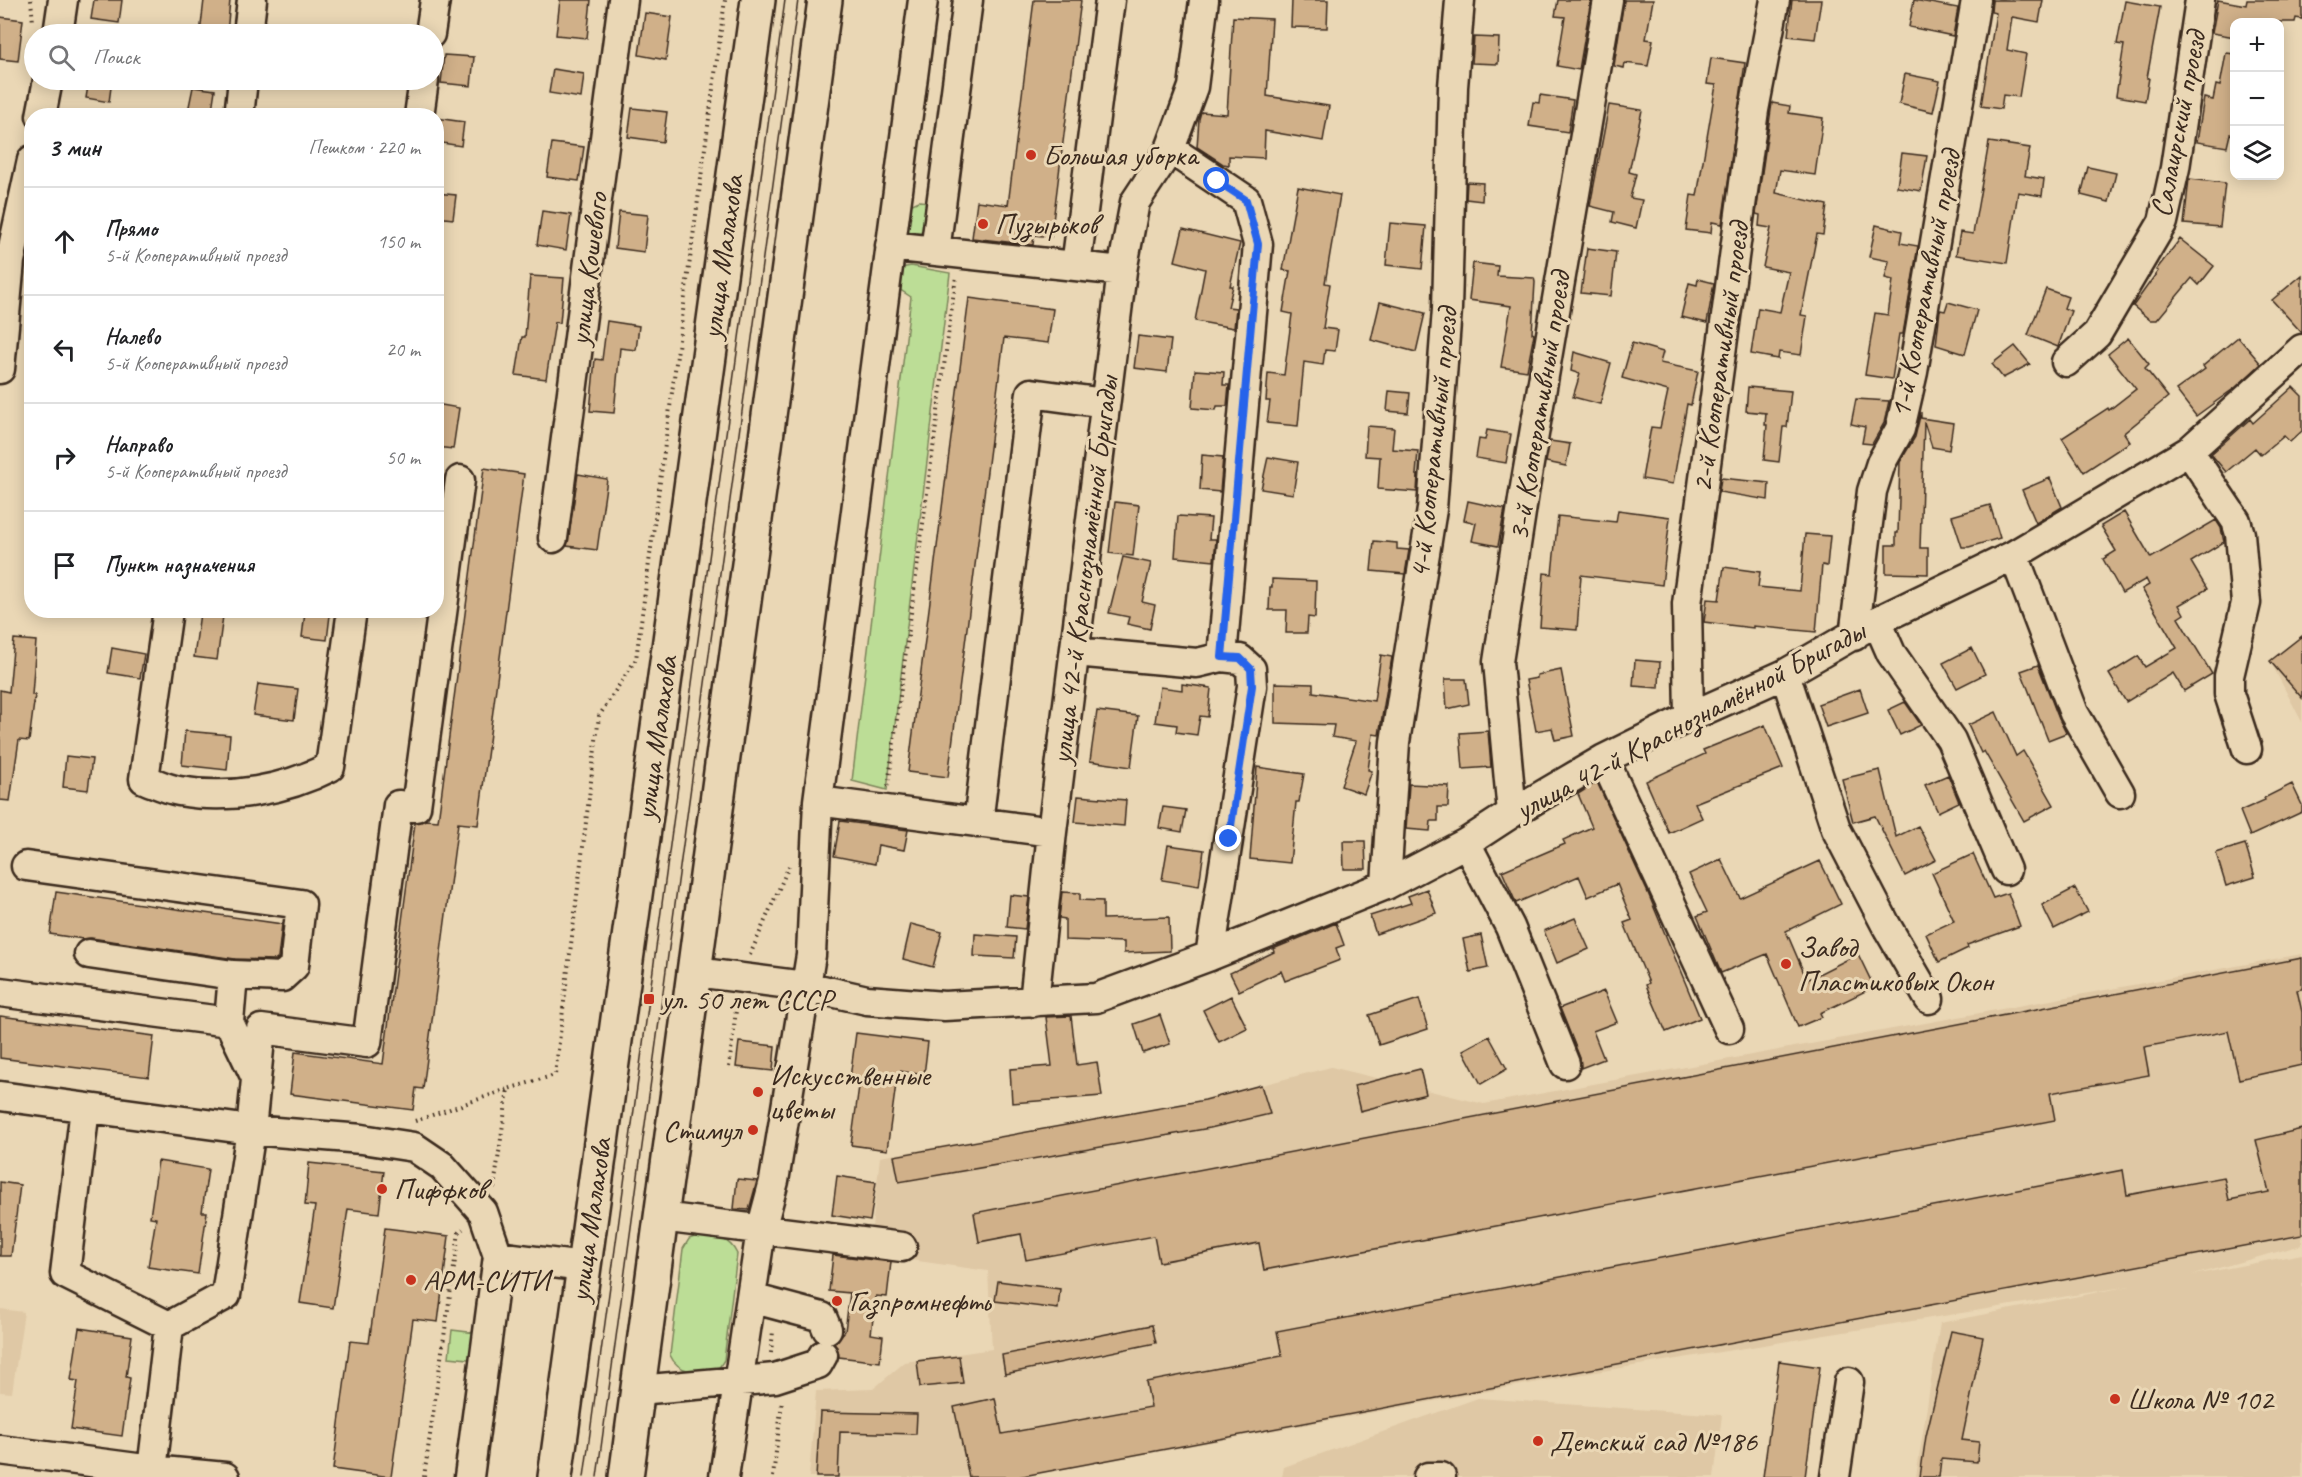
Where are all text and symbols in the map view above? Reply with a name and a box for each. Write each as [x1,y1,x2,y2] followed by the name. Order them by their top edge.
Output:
[2230,18,2284,180] map controls
[2230,18,2284,72] button: +
[24,24,444,90] search box
[2141,25,2215,220] street label: Салаирский проезд
[45,41,78,74] icon: search
[93,43,139,71] text: Поиск
[2230,72,2284,126] button: −
[2230,126,2284,180] button: layers
[48,131,101,164] text: 3 мин
[308,135,420,160] text: Пешком · 220 m
[1043,136,1200,174] place label: Большая уборка
[1880,145,1970,421] street label: 1-й Кооперативный проезд
[1024,148,1038,162] marker: Большая уборка
[1203,167,1229,193] route start
[691,171,753,343] street label: улица Малахова
[560,189,616,350] street label: улица Кошевого
[995,205,1104,243] place label: Пузырьков
[105,215,157,243] text: Прямо
[976,217,990,231] marker: Пузырьков
[1682,217,1758,494] street label: 2-й Кооперативный проезд
[48,225,81,258] icon: ahead
[377,229,420,254] text: 150 m
[105,243,286,268] text: 5-й Кооперативный проезд
[1499,266,1579,543] street label: 3-й Кооперативный проезд
[1400,303,1466,580] street label: 4-й Кооперативный проезд
[105,323,161,351] text: Налево
[48,333,81,366] icon: left
[386,337,420,362] text: 20 m
[105,351,286,376] text: 5-й Кооперативный проезд
[1041,372,1127,768] street label: улица 42-й Краснознамённой Бригады
[105,431,172,459] text: Направо
[48,441,81,474] icon: right
[386,445,420,470] text: 50 m
[105,459,286,484] text: 5-й Кооперативный проезд
[48,549,81,582] icon: arrive
[105,551,254,579] text: Пункт назначения
[1507,611,1873,829] street label: улица 42-й Краснознамённой Бригады
[625,652,687,824] street label: улица Малахова
[1215,825,1241,851] route end
[1798,928,1996,1000] place label: Завод Пластиковых Окон
[1779,957,1793,971] marker: Завод Пластиковых Окон
[659,980,836,1018] place label: ул. 50 лет СССР
[642,992,656,1006] marker: ул. 50 лет СССР
[770,1056,932,1128] place label: Искусственные цветы
[751,1085,765,1099] marker: Искусственные цветы
[663,1111,743,1149] place label: Стимул
[746,1123,760,1137] marker: Стимул
[559,1134,621,1306] street label: улица Малахова
[394,1170,493,1208] place label: Пиффков
[375,1182,389,1196] marker: Пиффков
[423,1261,553,1299] place label: АРМ-СИТИ
[404,1273,418,1287] marker: АРМ-СИТИ
[849,1282,992,1320] place label: Газпромнефть
[830,1294,844,1308] marker: Газпромнефть
[2127,1380,2275,1418] place label: Школа № 102
[2108,1392,2122,1406] marker: Школа № 102
[1550,1422,1759,1460] place label: Детский сад №186
[1531,1434,1545,1448] marker: Детский сад №186

